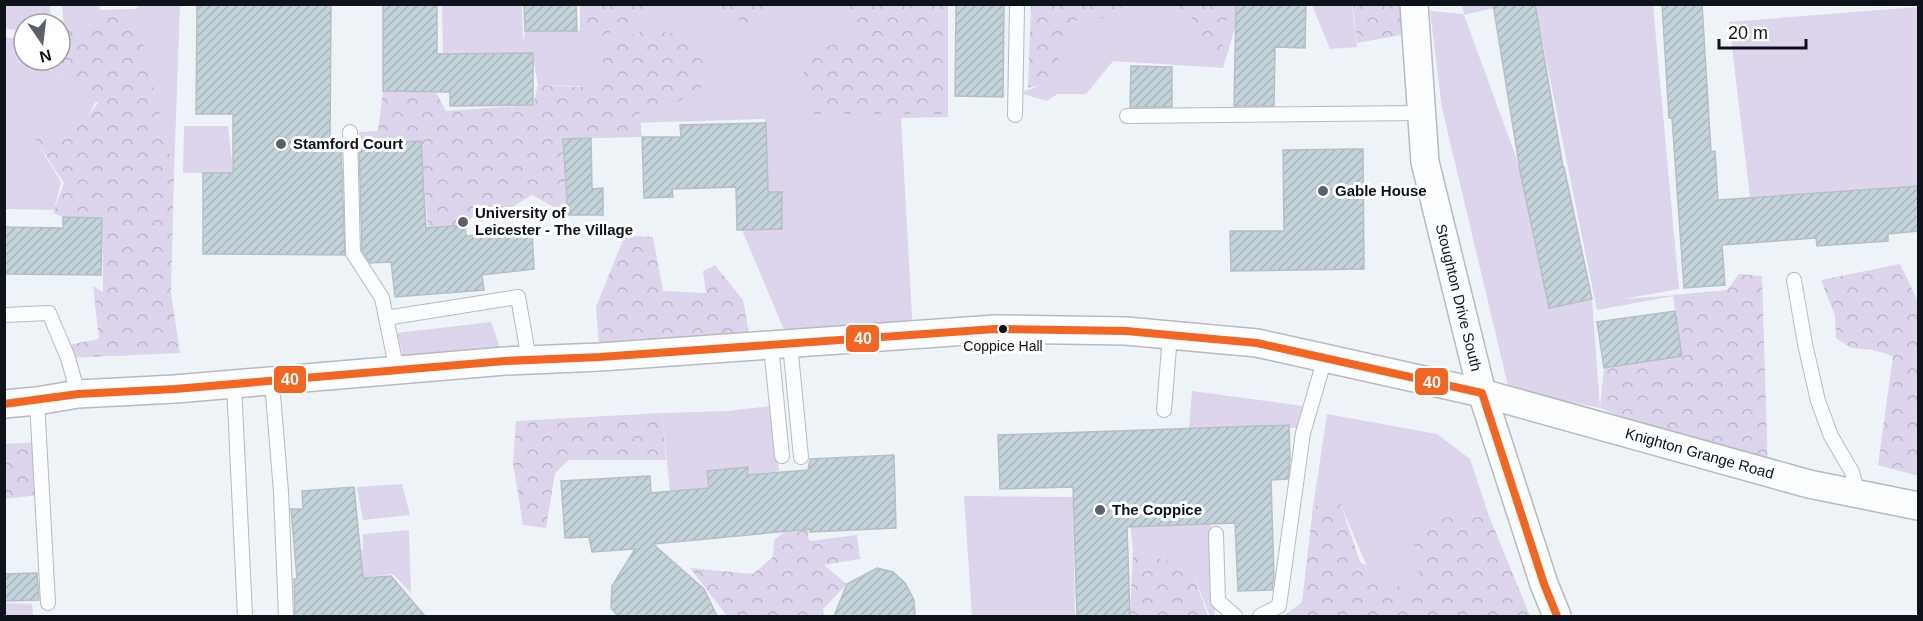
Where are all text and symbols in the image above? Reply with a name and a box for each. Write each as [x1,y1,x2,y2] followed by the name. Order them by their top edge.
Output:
[12,12,72,72] north arrow
[1719,12,1806,50] scale bar
[1728,23,1768,43] text: 20 m
[38,46,53,66] text: N
[293,135,403,152] place label: Stamford Court
[274,137,288,151] marker: Stamford Court
[1335,182,1427,199] place label: Gable House
[1316,184,1330,198] marker: Gable House
[475,204,633,238] place label: University of Leicester - The Village
[456,215,470,229] marker: University of Leicester - The Village
[1433,222,1485,373] street label: Stoughton Drive South
[997,323,1009,335] marker: Coppice Hall
[845,324,880,353] line badge: 40
[854,330,872,347] text: 40
[963,338,1043,354] place label: Coppice Hall
[273,365,307,394] line badge: 40
[1414,367,1449,396] line badge: 40
[281,371,299,388] text: 40
[1423,374,1441,391] text: 40
[1623,424,1776,482] street label: Knighton Grange Road
[1112,501,1202,518] place label: The Coppice
[1093,503,1107,517] marker: The Coppice

